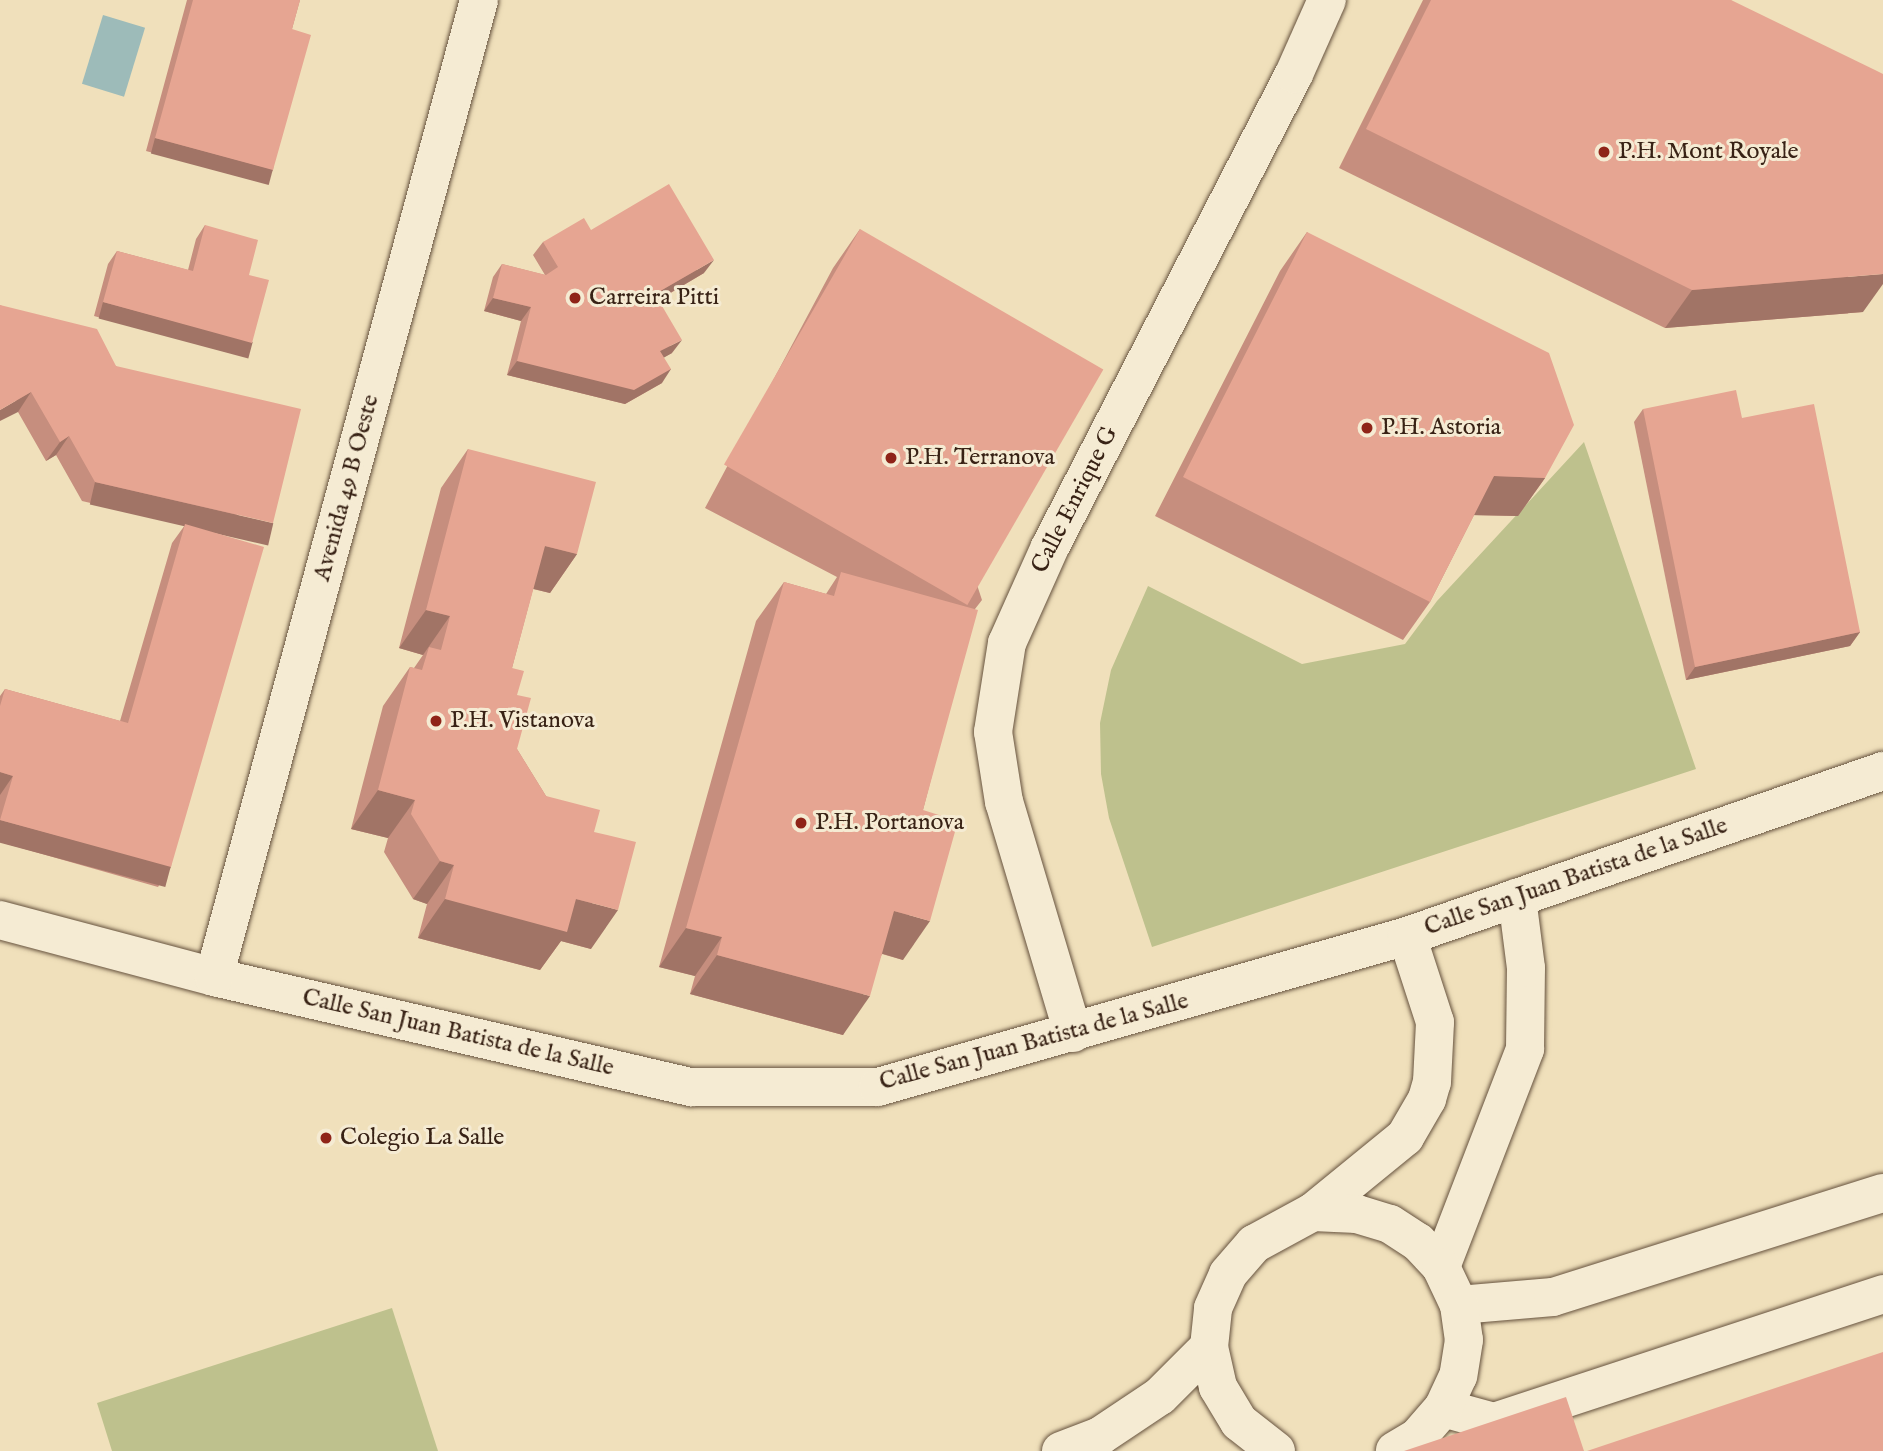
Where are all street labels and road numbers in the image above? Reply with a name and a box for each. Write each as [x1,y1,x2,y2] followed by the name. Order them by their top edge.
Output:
[308,392,386,584] street label: Avenida 49 B Oeste
[1026,422,1124,578] street label: Calle Enrique G
[1421,812,1731,942] street label: Calle San Juan Batista de la Salle
[300,983,616,1083] street label: Calle San Juan Batista de la Salle
[876,987,1192,1097] street label: Calle San Juan Batista de la Salle

